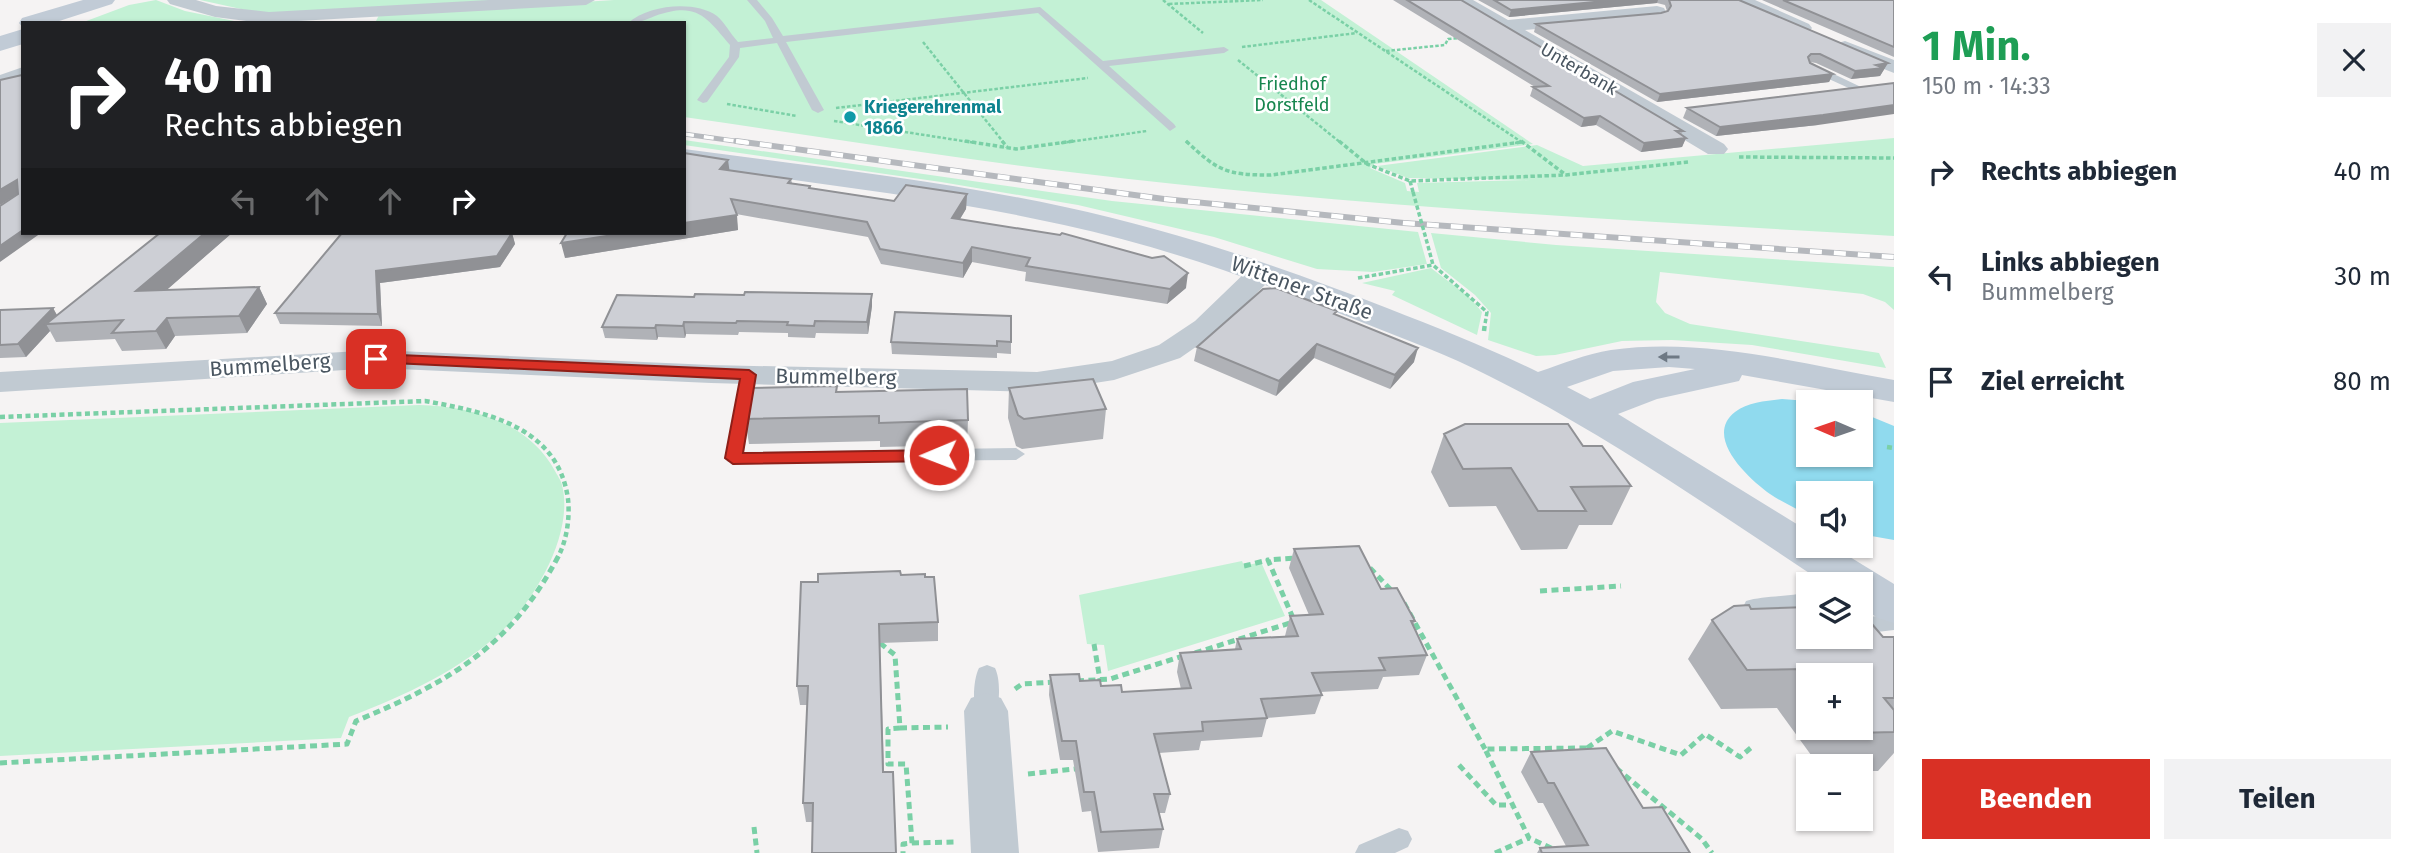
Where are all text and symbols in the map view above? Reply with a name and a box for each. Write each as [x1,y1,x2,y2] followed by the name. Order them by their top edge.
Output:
[1922,21,2031,71] text: 1 Min.
[2317,23,2391,97] button: close
[1536,38,1622,100] street label: Unterbank
[164,46,273,105] text: 40 m
[49,49,140,140] icon: right
[1922,72,2051,100] text: 150 m · 14:33
[1254,73,1330,116] park label: Friedhof Dorstfeld
[864,96,1002,139] place label: Kriegerehrenmal 1866
[164,106,404,144] text: Rechts abbiegen
[842,109,858,125] marker: Kriegerehrenmal 1866
[1922,153,1960,191] icon: right
[1981,156,2177,187] text: Rechts abbiegen
[2333,156,2391,187] text: 40 m
[225,182,263,220] icon: left
[298,182,336,220] icon: ahead
[371,182,409,220] icon: ahead
[444,182,482,220] icon: right
[1981,247,2160,278] text: Links abbiegen
[1228,250,1376,326] street label: Wittener Straße
[1922,258,1960,296] icon: left
[2334,261,2391,292] text: 30 m
[1981,278,2114,306] text: Bummelberg
[346,329,406,389] pin
[357,340,395,378] icon: arrive
[209,348,331,382] street label: Bummelberg
[1658,351,1680,363] one-way arrow
[775,363,897,391] street label: Bummelberg
[1922,363,1960,401] icon: arrive
[1981,366,2124,397] text: Ziel erreicht
[2333,366,2391,397] text: 80 m
[1796,390,1872,467] north arrow
[1796,390,1873,831] map controls
[902,418,976,492] position arrow
[1796,481,1873,558] button: sound
[1796,572,1873,649] button: layers
[1796,663,1873,740] button: +
[1796,754,1873,831] button: −
[1922,759,2150,839] button: Beenden
[2164,759,2391,839] button: Teilen

